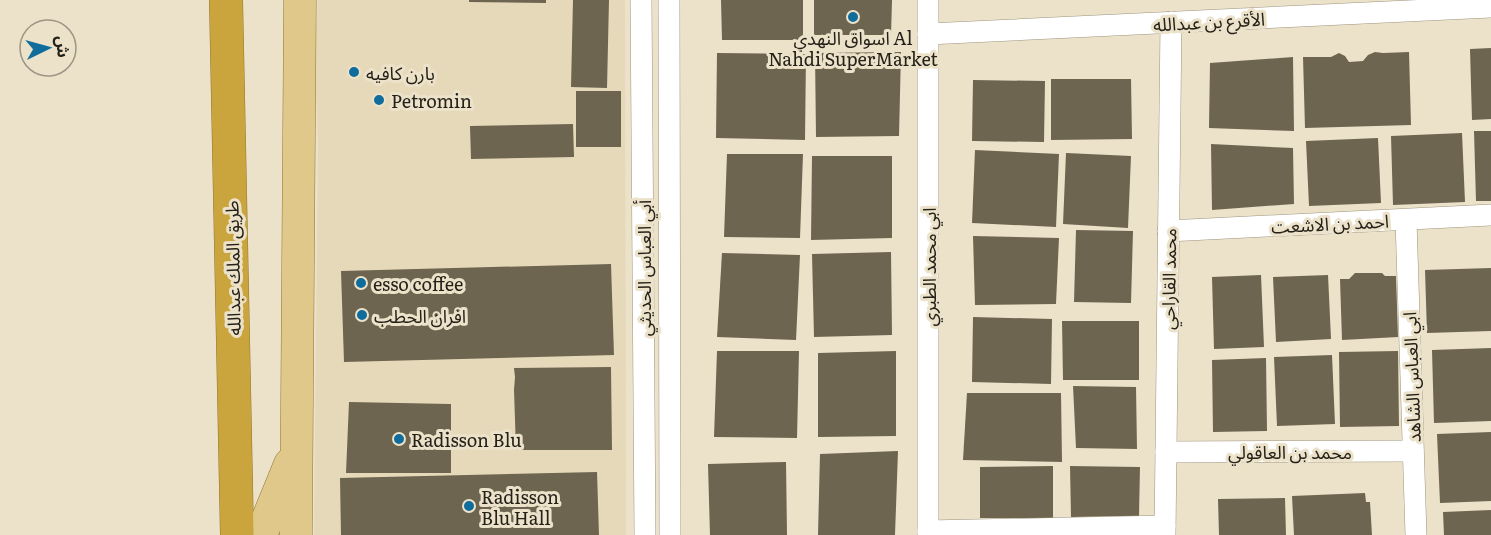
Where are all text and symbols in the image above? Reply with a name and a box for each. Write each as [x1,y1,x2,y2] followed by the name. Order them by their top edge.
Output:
[1152,5,1266,39] street label: الأقرع بن عبدالله
[846,10,860,24] marker: اسواق النهدي Al Nahdi SuperMarket
[18,18,78,78] north arrow
[768,24,938,72] place label: اسواق النهدي Al Nahdi SuperMarket
[51,35,77,59] text: ش
[366,59,435,86] place label: بارن كافيه
[347,65,361,79] marker: بارن كافيه
[391,87,472,114] place label: Petromin
[372,93,386,107] marker: Petromin
[217,200,247,336] street label: طريق الملك عبدالله
[630,200,658,336] street label: أبي العباس الحديثي
[1270,206,1390,240] street label: احمد بن الاشعت
[915,207,943,327] street label: ابي محمد الطبري
[1154,228,1184,330] street label: محمد القاراحي
[373,270,463,297] place label: esso coffee
[354,276,368,290] marker: esso coffee
[374,302,466,329] place label: افران الحطب
[355,308,369,322] marker: افران الحطب
[1395,311,1428,443] street label: ابي العباس الشاهد
[411,426,522,453] place label: Radisson Blu
[392,432,406,446] marker: Radisson Blu
[1228,438,1352,466] street label: محمد بن العاقولي
[481,483,559,531] place label: Radisson Blu Hall
[462,499,476,513] marker: Radisson Blu Hall

